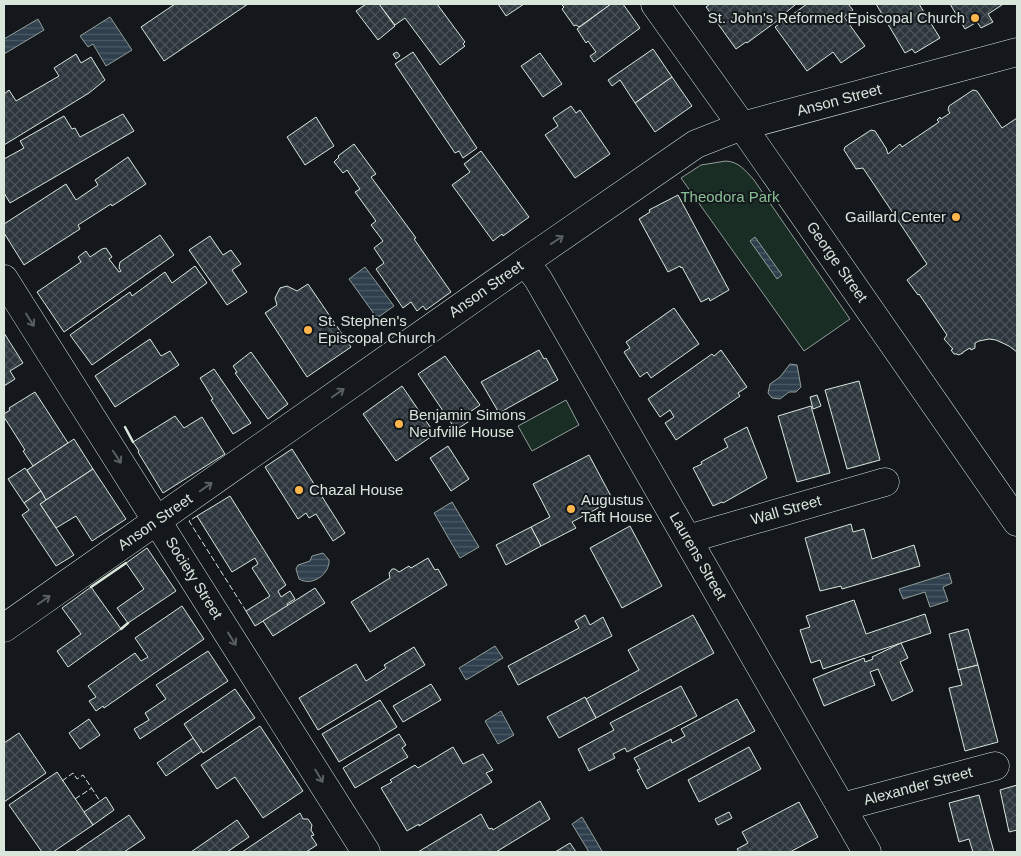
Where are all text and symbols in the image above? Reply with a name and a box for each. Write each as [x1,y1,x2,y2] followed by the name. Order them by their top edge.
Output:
[708,9,965,26] place label: St. John's Reformed Episcopal Church
[969,12,981,24] marker: St. John's Reformed Episcopal Church
[795,80,884,119] street label: Anson Street
[680,188,780,205] park label: Theodora Park
[845,208,946,225] place label: Gaillard Center
[950,211,962,223] marker: Gaillard Center
[803,218,872,306] street label: George Street
[550,235,564,245] one-way arrow
[445,256,527,320] street label: Anson Street
[318,312,436,346] place label: St. Stephen's Episcopal Church
[25,313,35,327] one-way arrow
[302,324,314,336] marker: St. Stephen's Episcopal Church
[331,388,345,398] one-way arrow
[409,406,526,440] place label: Benjamin Simons Neufville House
[393,418,405,430] marker: Benjamin Simons Neufville House
[112,450,122,464] one-way arrow
[309,481,403,498] place label: Chazal House
[198,482,212,492] one-way arrow
[293,484,305,496] marker: Chazal House
[114,489,196,553] street label: Anson Street
[581,491,653,525] place label: Augustus Taft House
[749,491,824,528] street label: Wall Street
[565,503,577,515] marker: Augustus Taft House
[666,509,731,603] street label: Laurens Street
[162,534,227,623] street label: Society Street
[37,595,51,605] one-way arrow
[227,632,237,646] one-way arrow
[862,763,975,808] street label: Alexander Street
[314,769,324,783] one-way arrow

